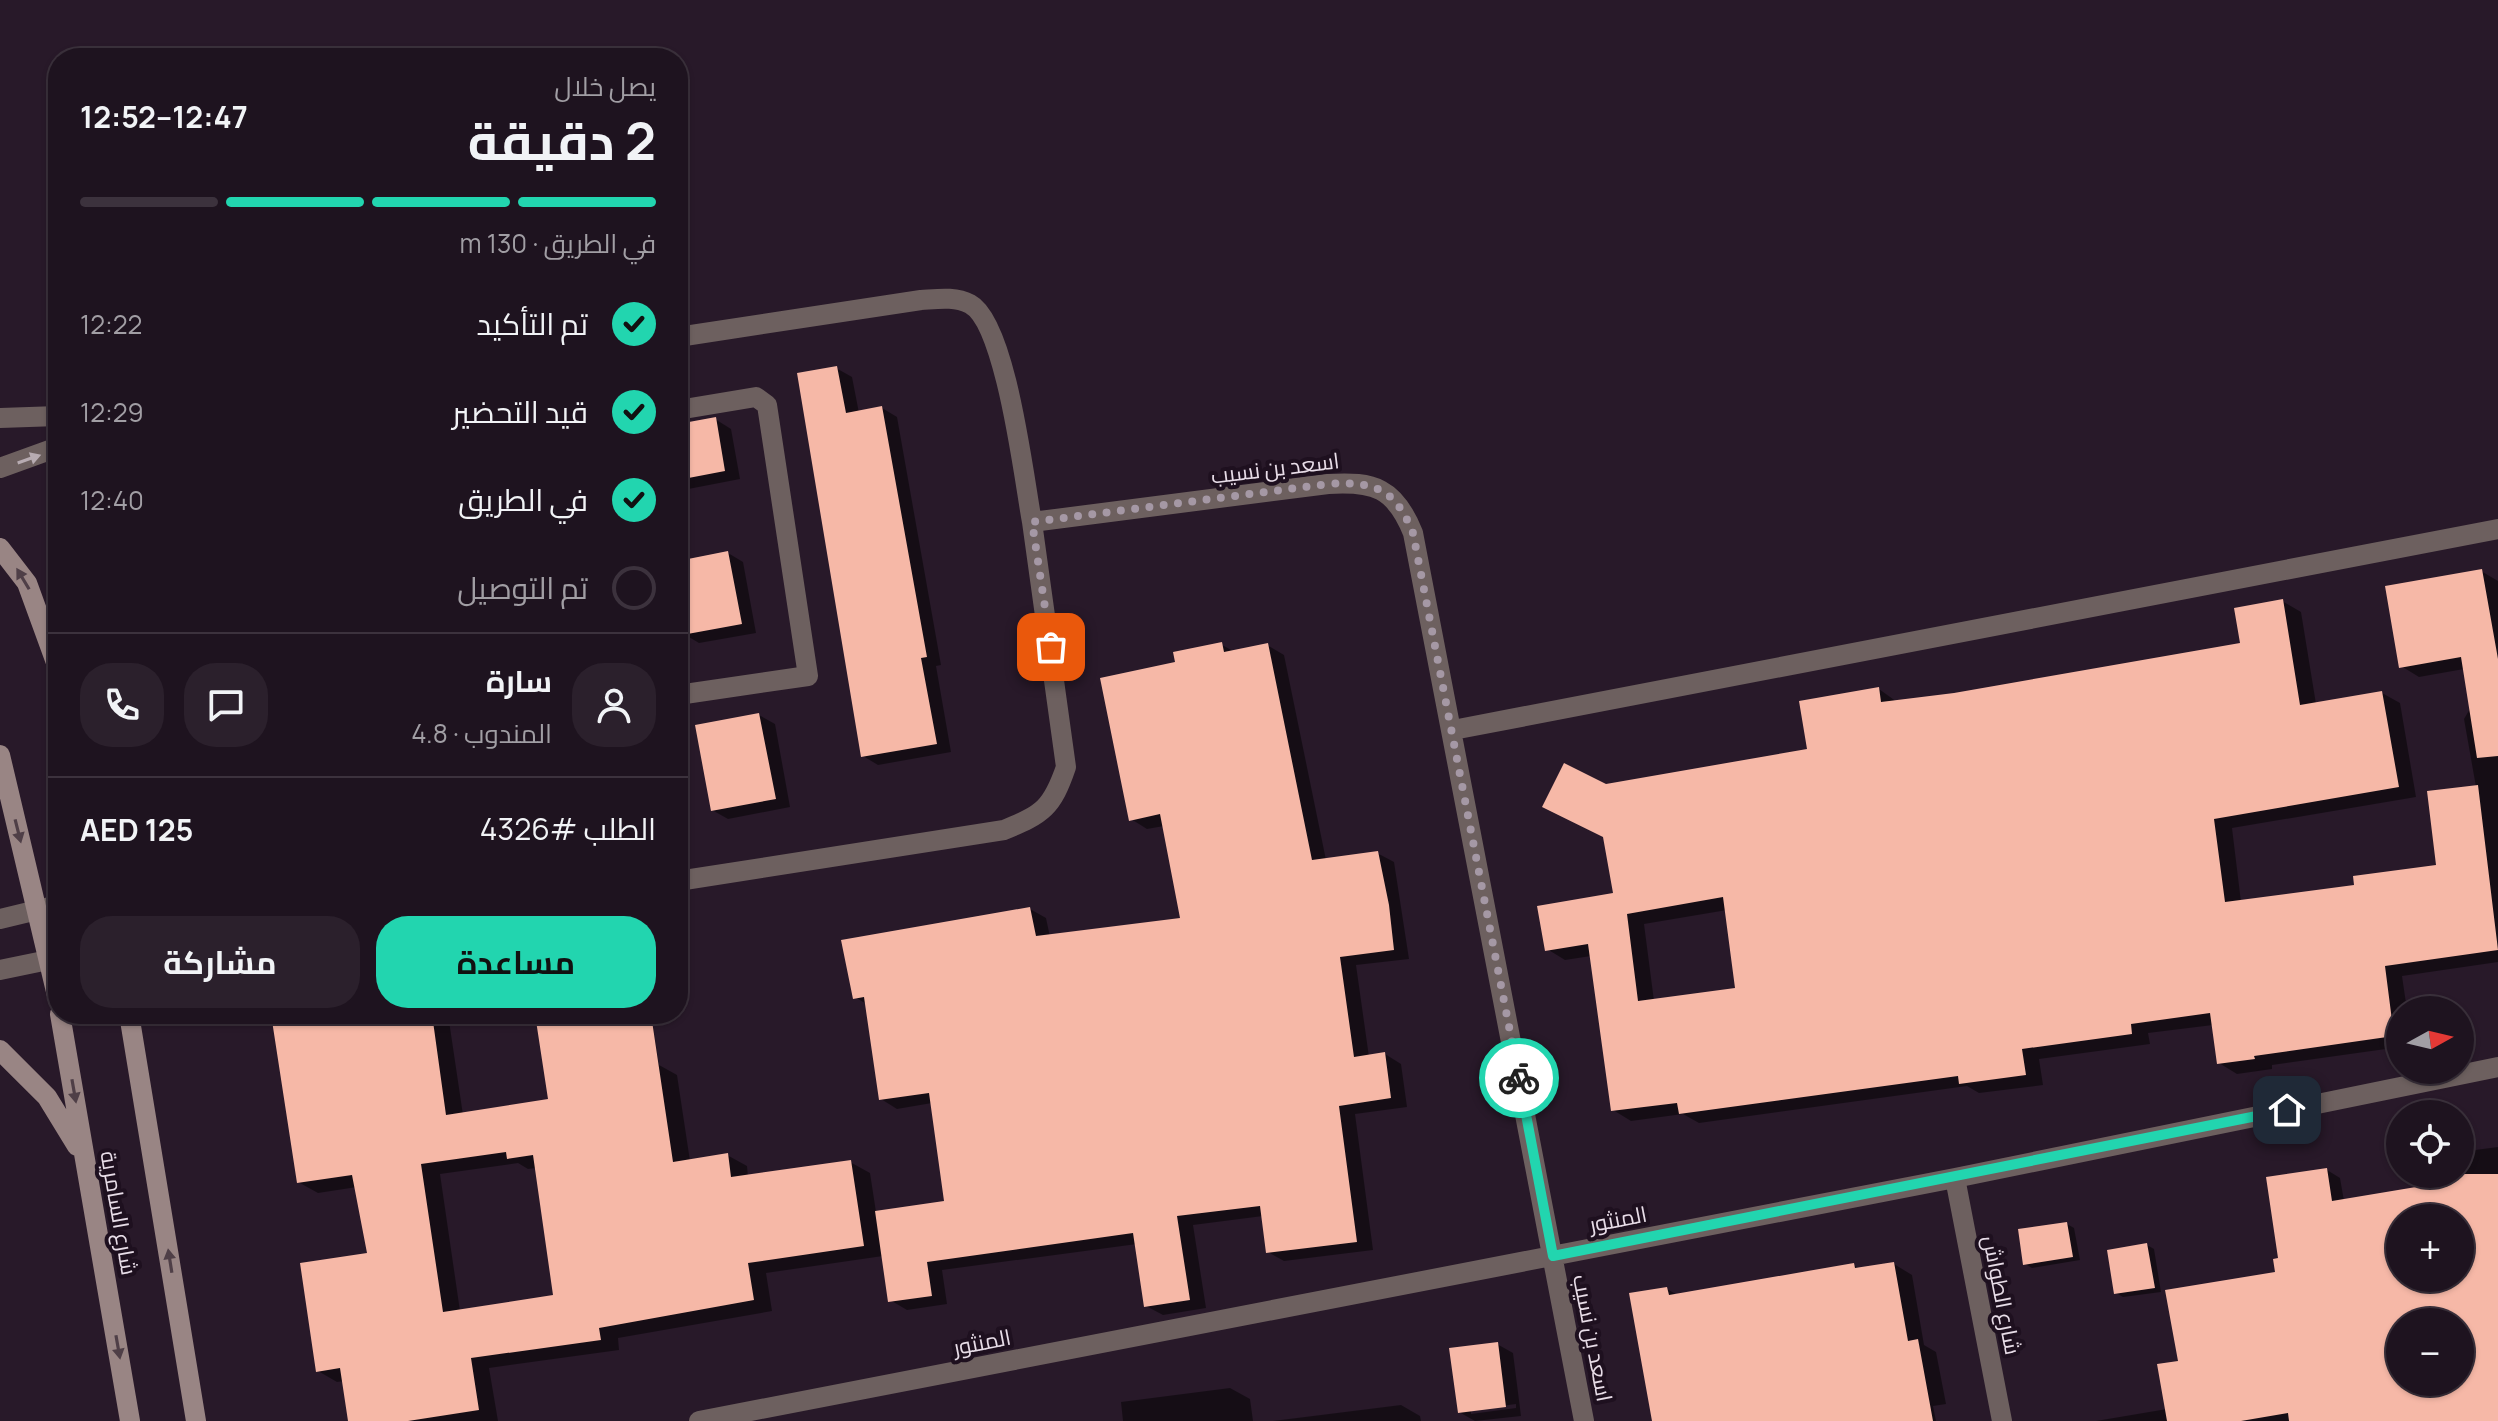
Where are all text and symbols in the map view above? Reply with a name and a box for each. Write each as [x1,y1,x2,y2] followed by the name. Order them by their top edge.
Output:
[554,68,656,104] text: يصل خلال
[80,96,248,137] text: 12:47–12:52
[468,105,656,176] text: 2 دقيقة
[460,225,656,261] text: في الطريق · 130 m
[612,302,656,346] icon: check
[477,303,588,344] text: تم التأكيد
[80,306,142,342] text: 12:22
[612,390,656,434] icon: check
[452,391,588,432] text: قيد التحضير
[80,394,144,430] text: 12:29
[1209,445,1341,491] street label: اسعد بن نسيب
[18,452,42,464] one-way arrow
[612,478,656,522] icon: check
[458,479,588,520] text: في الطريق
[80,482,144,518] text: 12:40
[457,567,588,608] text: تم التوصيل
[16,568,30,590] one-way arrow
[1017,613,1085,681] pin
[1029,625,1073,669] icon: bag
[486,660,552,701] text: سارة
[80,663,164,747] button: phone
[184,663,268,747] button: chat
[572,663,656,747] button: person
[411,715,552,751] text: المندوب · 4.8
[480,808,656,849] text: الطلب #4326
[80,809,193,850] text: AED 125
[13,819,25,844] one-way arrow
[80,916,360,1008] button: مشاركة
[376,916,656,1008] button: مساعدة
[2386,996,2474,1084] north arrow
[2386,996,2474,1396] map controls
[1479,1038,1559,1118] courier
[1497,1056,1541,1100] icon: bike
[2253,1076,2321,1144] pin
[68,1079,80,1104] one-way arrow
[2265,1088,2309,1132] icon: home
[2386,1100,2474,1188] button: locate
[93,1149,145,1277] street label: شارع السامرية
[1585,1199,1649,1240] street label: المنثور
[2386,1204,2474,1292] button: +
[1976,1233,2028,1357] street label: شارع الطواش
[163,1248,176,1273] one-way arrow
[1566,1272,1620,1404] street label: اسعد بن نسيب
[2386,1308,2474,1396] button: −
[949,1322,1013,1363] street label: المنثور
[112,1335,124,1360] one-way arrow

